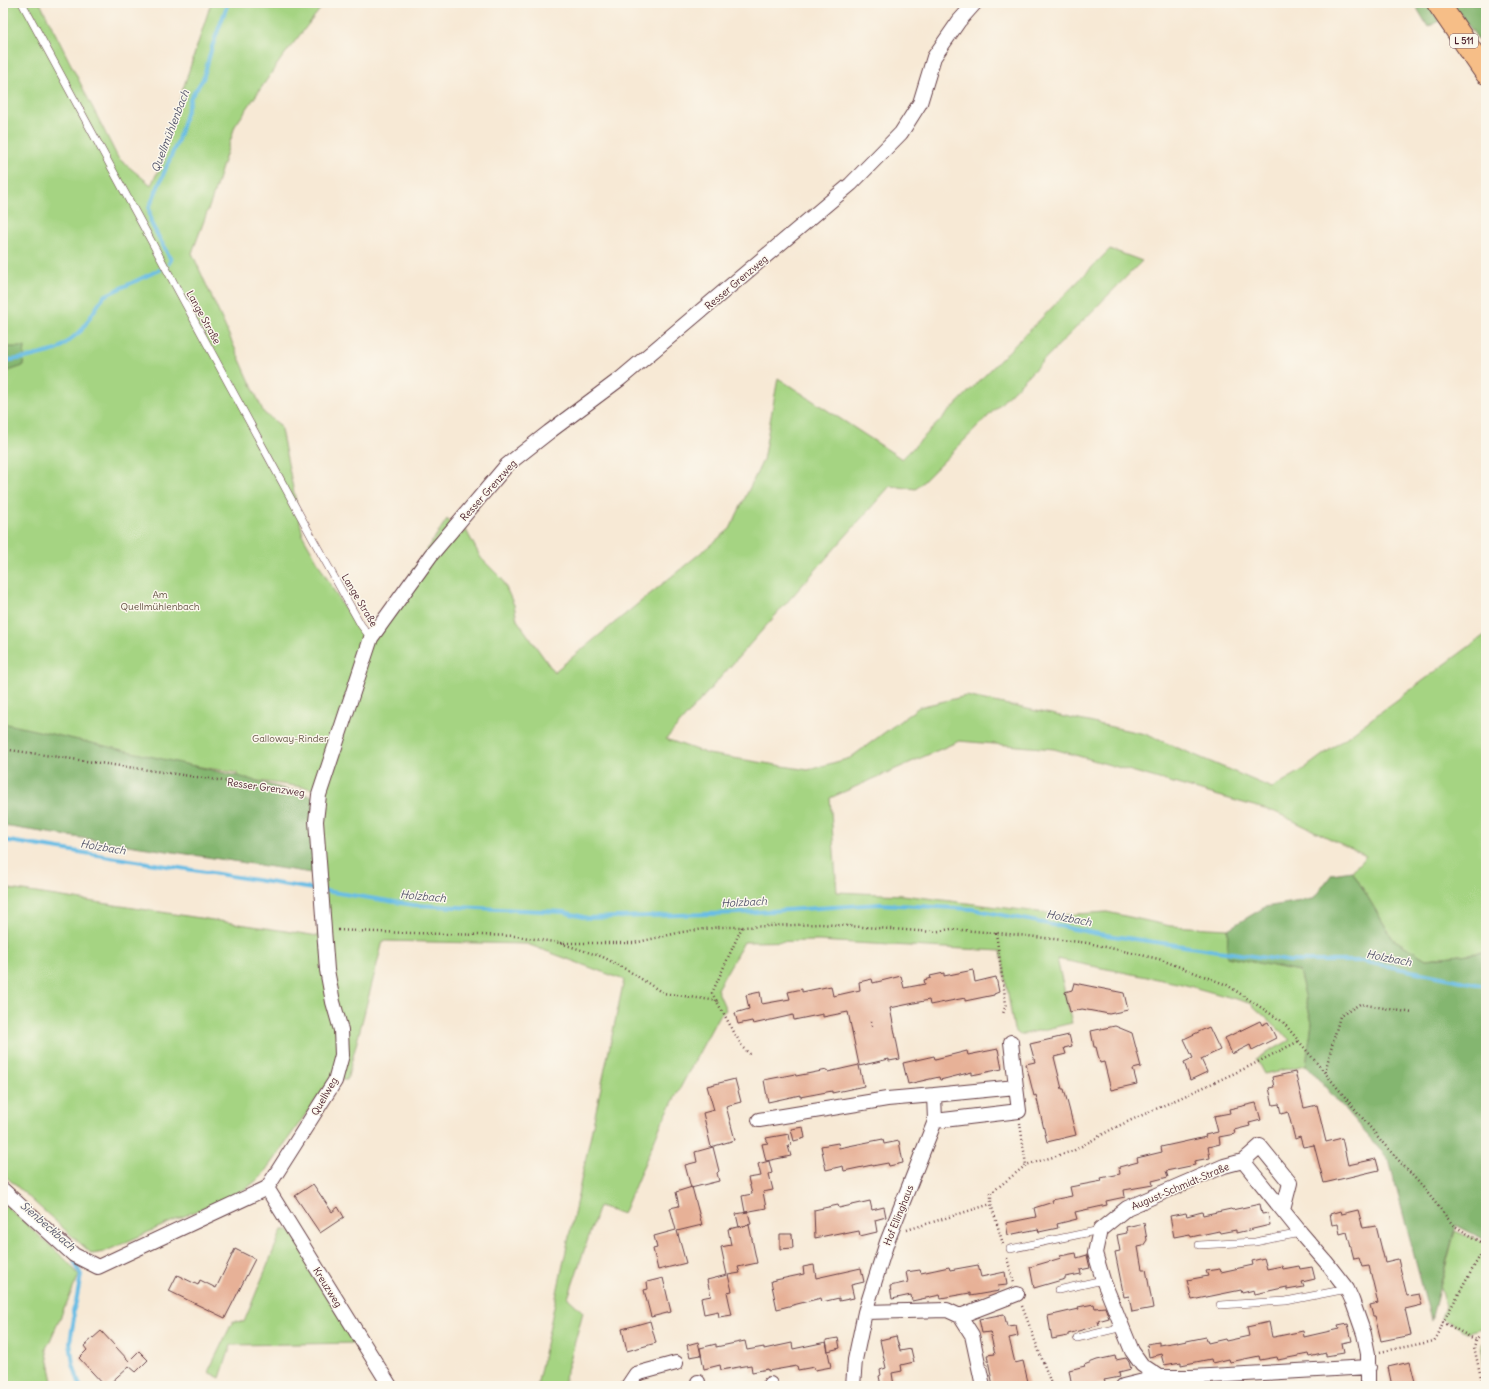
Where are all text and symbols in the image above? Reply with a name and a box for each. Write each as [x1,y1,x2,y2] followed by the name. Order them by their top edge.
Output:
[1450,34,1478,48] road number: L 511
[148,87,192,174] water label: Quellmühlenbach
[702,252,770,313] street label: Resser Grenzweg
[183,288,224,346] street label: Lange Straße
[457,457,519,524] street label: Resser Grenzweg
[339,571,380,629] street label: Lange Straße
[121,588,200,613] park label: Am Quellmühlenbach
[252,732,328,745] park label: Galloway-Rinder
[226,776,306,799] street label: Resser Grenzweg
[79,836,127,858] water label: Holzbach
[399,887,447,905] water label: Holzbach
[721,894,768,910] water label: Holzbach
[1045,907,1094,929] water label: Holzbach
[1365,947,1414,969] water label: Holzbach
[308,1075,341,1118] street label: Quellweg
[1129,1160,1231,1213] street label: August-Schmidt-Straße
[880,1183,917,1247] street label: Hof Ellinghaus
[18,1198,79,1254] water label: Sienbeckbach
[310,1265,345,1310] street label: Kreuzweg

